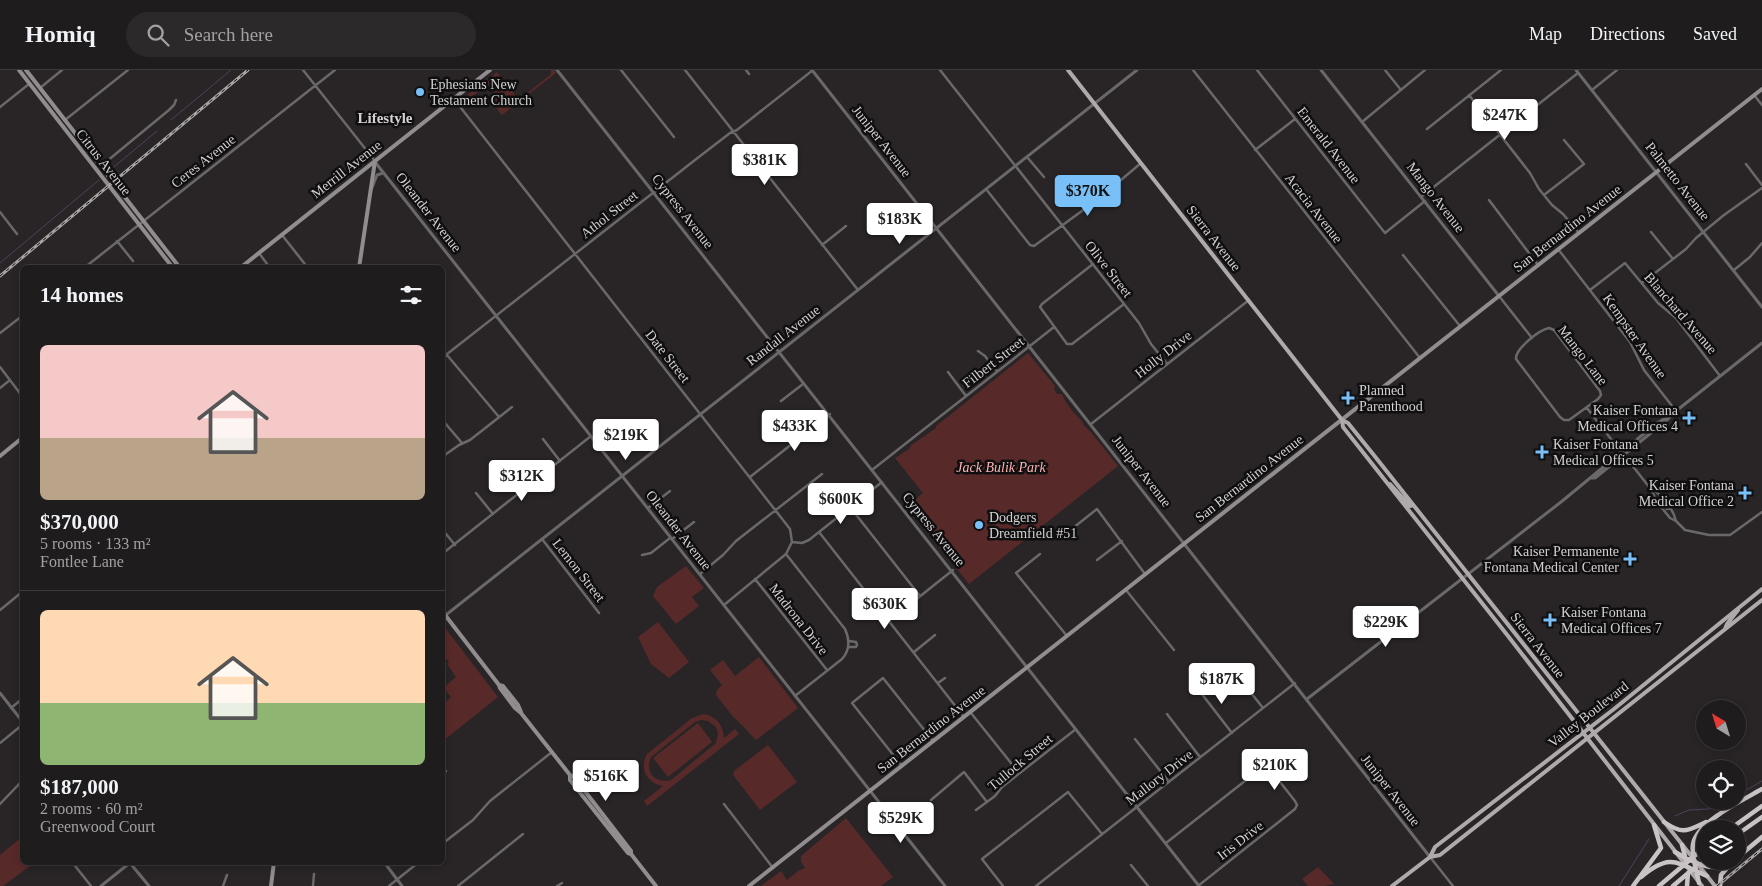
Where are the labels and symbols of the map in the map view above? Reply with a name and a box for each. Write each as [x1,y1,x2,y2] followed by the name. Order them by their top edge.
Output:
[430,77,532,108] place label: Ephesians New Testament Church
[414,86,426,98] marker: Ephesians New Testament Church
[1470,98,1540,141] pin: $247K
[849,103,914,180] street label: Juniper Avenue
[1294,104,1363,186] street label: Emerald Avenue
[358,110,413,126] district label: Lifestyle
[73,126,134,198] street label: Citrus Avenue
[168,132,238,191] street label: Ceres Avenue
[308,137,384,201] street label: Merrill Avenue
[1642,139,1713,223] street label: Palmetto Avenue
[730,144,800,186] pin: $381K
[1404,159,1468,235] street label: Mango Avenue
[393,170,464,255] street label: Oleander Avenue
[649,171,716,252] street label: Cypress Avenue
[1282,171,1345,246] street label: Acacia Avenue
[1053,174,1123,217] pin: $370K
[1510,182,1624,275] street label: San Bernardino Avenue
[578,187,641,241] street label: Athol Street
[865,202,935,245] pin: $183K
[1183,203,1244,274] street label: Sierra Avenue
[1082,238,1135,301] street label: Olive Street
[1641,270,1720,357] street label: Blanchard Avenue
[1600,291,1669,381] street label: Kempster Avenue
[744,302,823,369] street label: Randall Avenue
[1555,323,1610,388] street label: Mango Lane
[642,327,693,386] street label: Date Street
[1132,328,1194,381] street label: Holly Drive
[960,334,1027,391] street label: Filbert Street
[1359,383,1423,414] place label: Planned Parenthood
[1341,391,1355,405] marker: Planned Parenthood
[1577,403,1679,434] place label: Kaiser Fontana Medical Offices 4
[760,410,830,452] pin: $433K
[1682,411,1696,425] marker: Kaiser Fontana Medical Offices 4
[591,418,661,461] pin: $219K
[1192,432,1306,525] street label: San Bernardino Avenue
[1109,433,1174,510] street label: Juniper Avenue
[1553,437,1654,468] place label: Kaiser Fontana Medical Offices 5
[1535,445,1549,459] marker: Kaiser Fontana Medical Offices 5
[487,460,557,502] pin: $312K
[956,460,1046,475] park label: Jack Bulik Park
[1639,478,1735,509] place label: Kaiser Fontana Medical Office 2
[806,482,876,525] pin: $600K
[1738,486,1752,500] marker: Kaiser Fontana Medical Office 2
[643,488,714,573] street label: Oleander Avenue
[899,489,968,569] street label: Cypress Avenue
[989,510,1077,541] place label: Dodgers Dreamfield #51
[973,519,985,531] marker: Dodgers Dreamfield #51
[549,536,608,605] street label: Lemon Street
[1484,544,1619,575] place label: Kaiser Permanente Fontana Medical Center
[1623,552,1637,566] marker: Kaiser Permanente Fontana Medical Center
[766,581,831,658] street label: Madrona Drive
[850,588,920,630] pin: $630K
[1561,605,1662,636] place label: Kaiser Fontana Medical Offices 7
[1351,606,1421,648] pin: $229K
[1507,610,1568,681] street label: Sierra Avenue
[1543,613,1557,627] marker: Kaiser Fontana Medical Offices 7
[1187,662,1257,705] pin: $187K
[1545,678,1631,750] street label: Valley Boulevard
[874,683,988,776] street label: San Bernardino Avenue
[1696,700,1746,750] north arrow
[985,731,1056,794] street label: Tullock Street
[1123,747,1196,808] street label: Mallory Drive
[1240,748,1310,791] pin: $210K
[1358,752,1423,829] street label: Juniper Avenue
[571,760,641,802] pin: $516K
[866,802,936,844] pin: $529K
[1214,818,1266,863] street label: Iris Drive

